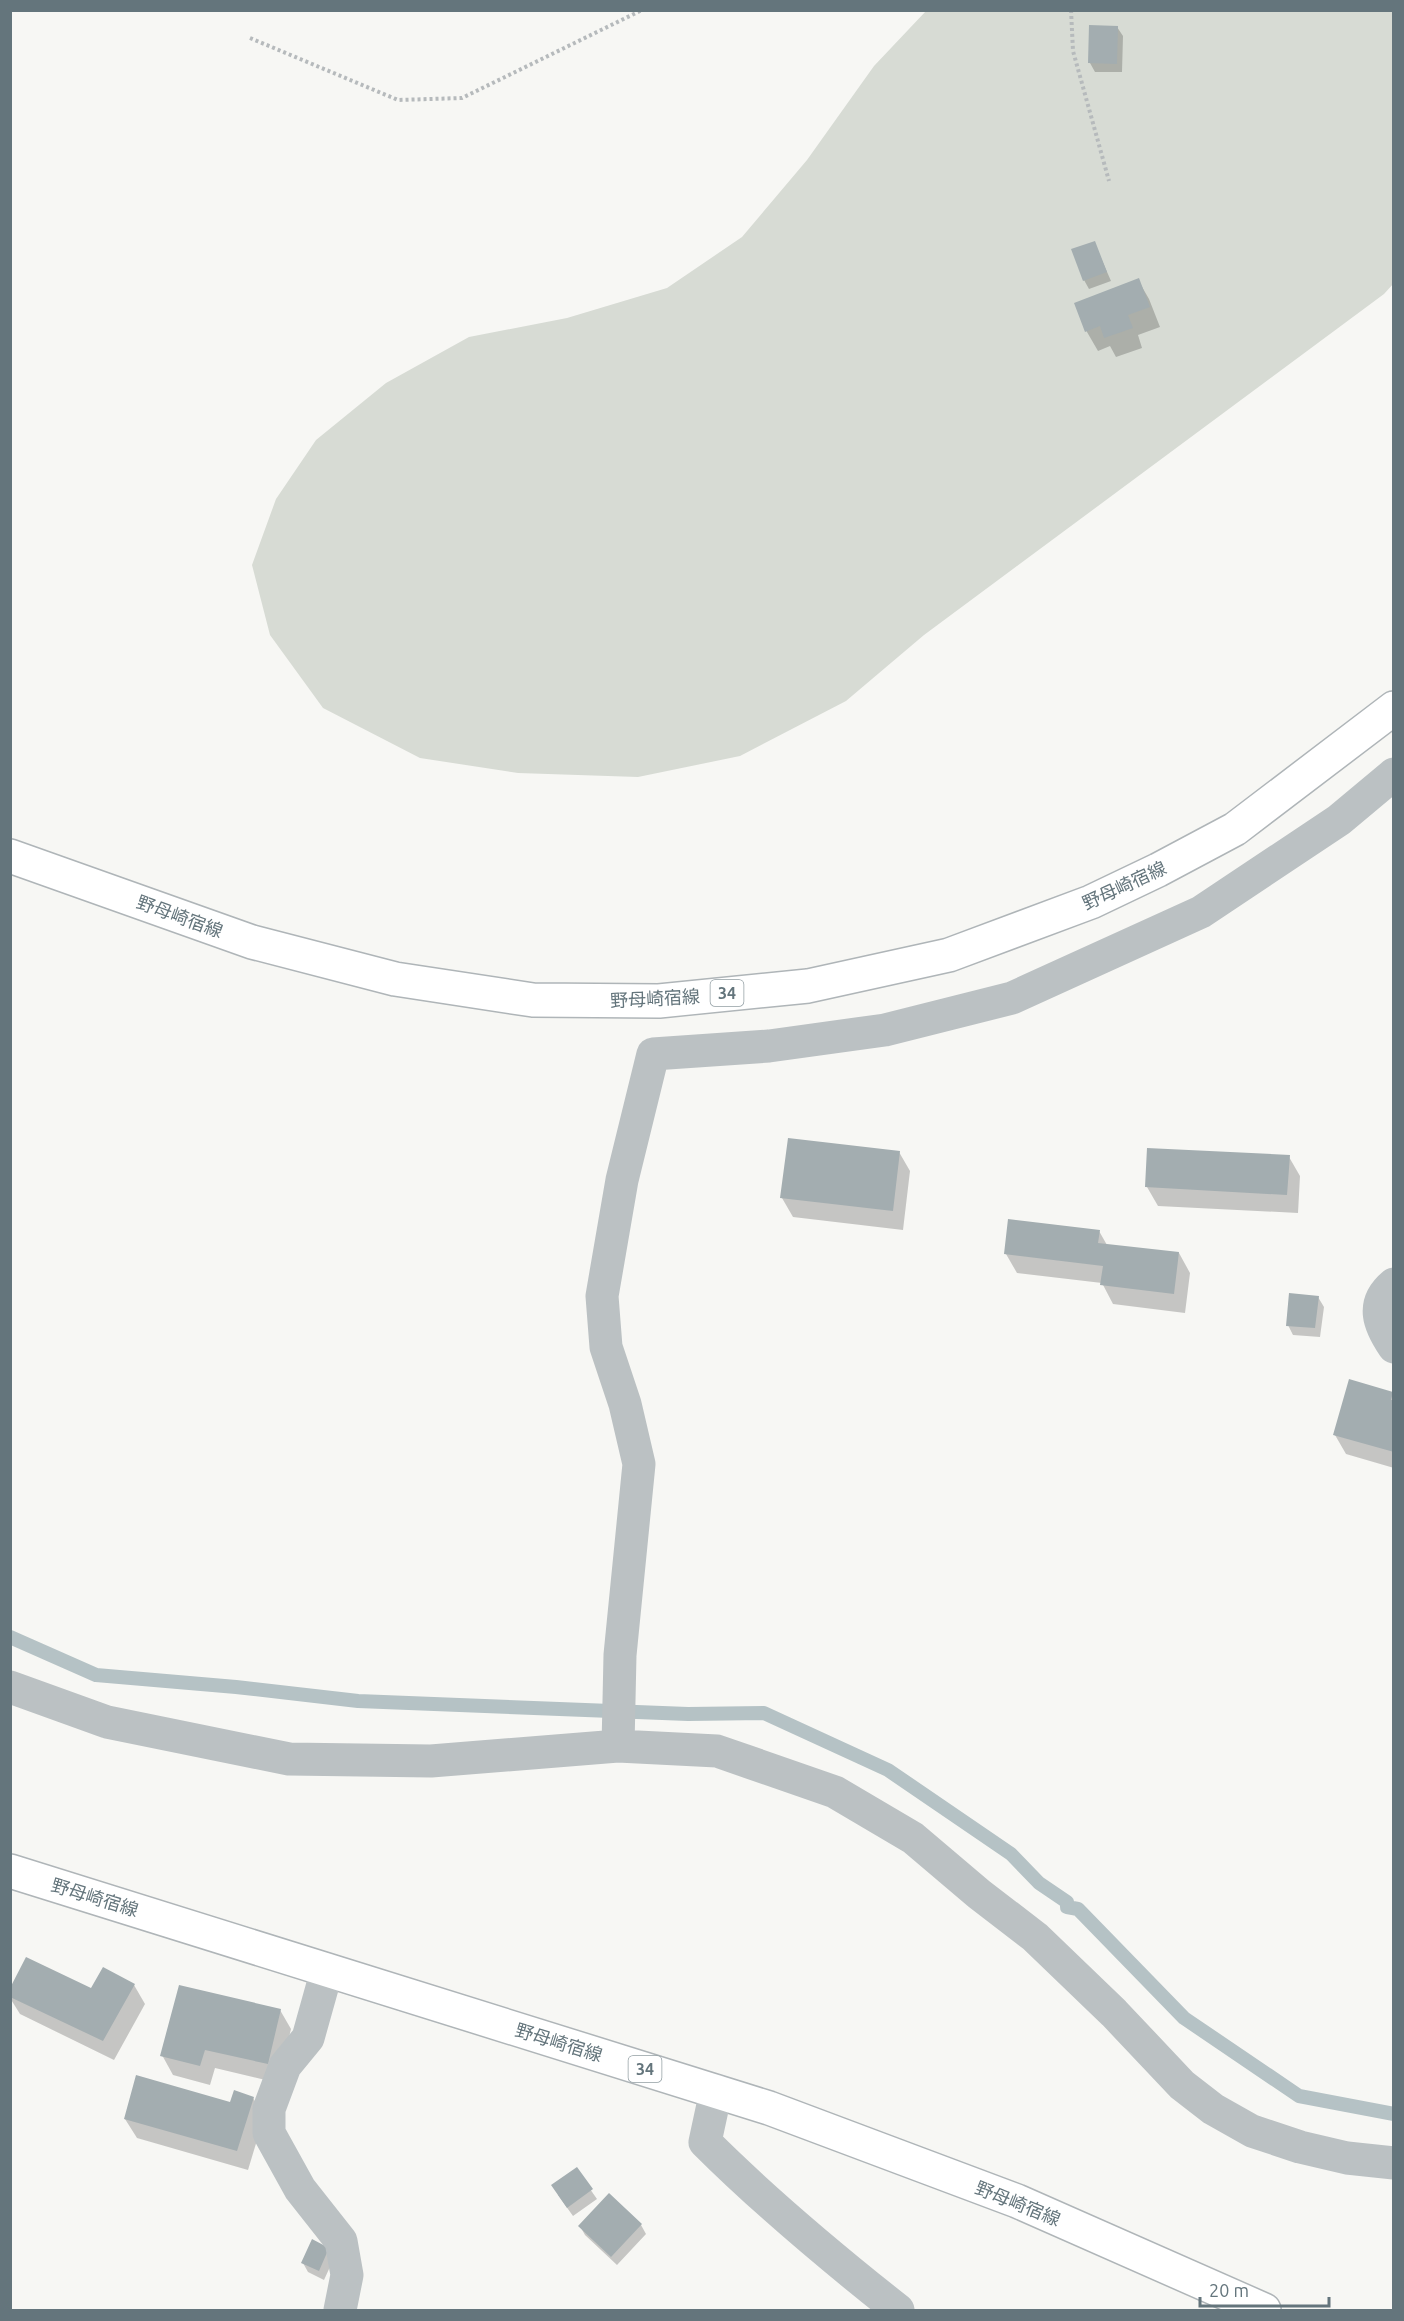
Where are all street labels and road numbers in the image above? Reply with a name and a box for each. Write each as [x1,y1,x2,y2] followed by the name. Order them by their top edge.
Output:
[1079,857,1169,913] street label: 野母崎宿線
[134,891,226,941] street label: 野母崎宿線
[710,980,744,1006] road number: 34
[610,986,700,1010] street label: 野母崎宿線
[49,1874,141,1920] street label: 野母崎宿線
[513,2019,605,2065] street label: 野母崎宿線
[628,2056,662,2082] road number: 34
[973,2177,1063,2229] street label: 野母崎宿線

